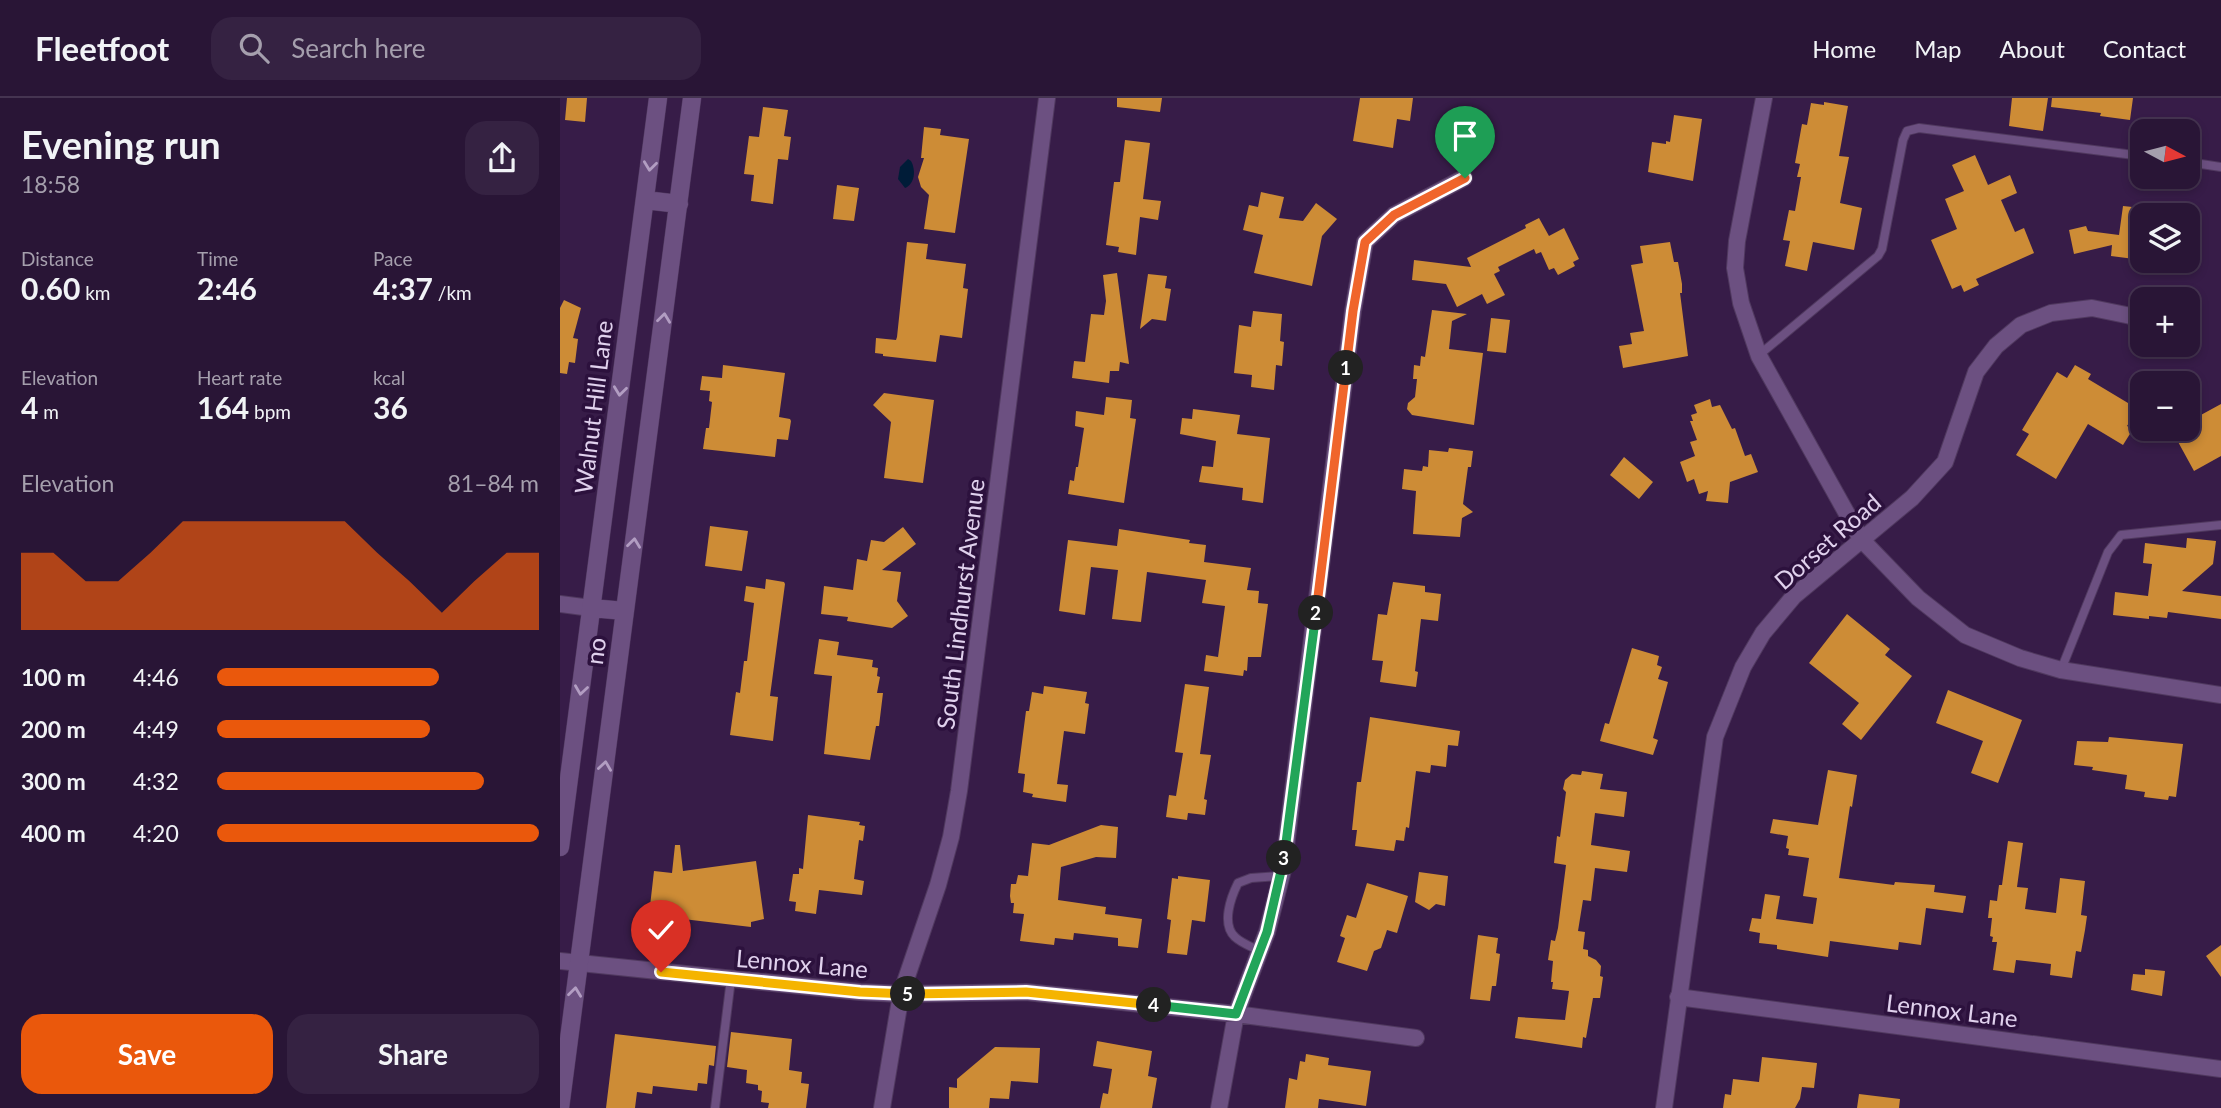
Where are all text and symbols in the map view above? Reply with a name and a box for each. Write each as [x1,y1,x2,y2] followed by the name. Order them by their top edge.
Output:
[211,17,701,80] search box
[35,28,169,68] text: Fleetfoot
[235,29,273,67] icon: search
[291,32,425,64] text: Search here
[1812,34,1876,63] text: Home
[1914,34,1962,63] text: Map
[2000,34,2065,63] text: About
[2103,34,2186,63] text: Contact
[1435,106,1495,178] pin
[1446,117,1484,155] icon: arrive
[2130,119,2200,189] north arrow
[2130,119,2200,441] map controls
[21,121,221,167] text: Evening run
[465,121,539,195] button: share
[642,160,657,172] one-way arrow
[21,170,80,198] text: 18:58
[2130,203,2200,273] button: layers
[21,247,94,270] text: Distance
[197,247,238,270] text: Time
[373,247,412,270] text: Pace
[21,270,80,306] text: 0.60
[197,270,257,306] text: 2:46
[373,270,433,306] text: 4:37
[80,281,110,304] text: km
[433,281,472,304] text: /km
[2130,287,2200,357] button: +
[656,312,671,324] one-way arrow
[568,319,618,495] street label: Walnut Hill Lane
[1328,350,1364,386] pin: 1
[1340,356,1351,379] text: 1
[21,366,98,389] text: Elevation
[197,366,282,389] text: Heart rate
[373,366,405,389] text: kcal
[2130,371,2200,441] button: −
[612,385,627,397] one-way arrow
[21,389,38,425] text: 4
[197,389,249,425] text: 164
[373,389,408,425] text: 36
[38,400,59,423] text: m
[249,400,291,423] text: bpm
[21,469,114,497] text: Elevation
[447,469,539,497] text: 81–84 m
[930,477,990,731] street label: South Lindhurst Avenue
[1768,487,1886,595] street label: Dorset Road
[626,538,641,549] one-way arrow
[1298,596,1334,630] pin: 2
[1310,601,1321,624] text: 2
[579,636,611,666] street label: no
[21,663,86,691] text: 100 m
[133,663,179,691] text: 4:46
[573,684,588,696] one-way arrow
[21,715,86,743] text: 200 m
[133,715,179,743] text: 4:49
[597,760,612,772] one-way arrow
[21,767,86,795] text: 300 m
[133,767,179,795] text: 4:32
[21,819,86,847] text: 400 m
[133,819,179,847] text: 4:20
[1266,840,1302,876] pin: 3
[1278,846,1289,869] text: 3
[631,900,691,972] pin
[642,911,680,949] icon: check
[735,943,869,983] street label: Lennox Lane
[890,976,926,1012] pin: 5
[902,982,913,1005] text: 5
[567,986,582,998] one-way arrow
[1136,988,1172,1023] pin: 4
[1885,988,2019,1032] street label: Lennox Lane
[1148,993,1159,1016] text: 4
[21,1014,273,1094] button: Save
[287,1014,539,1094] button: Share

